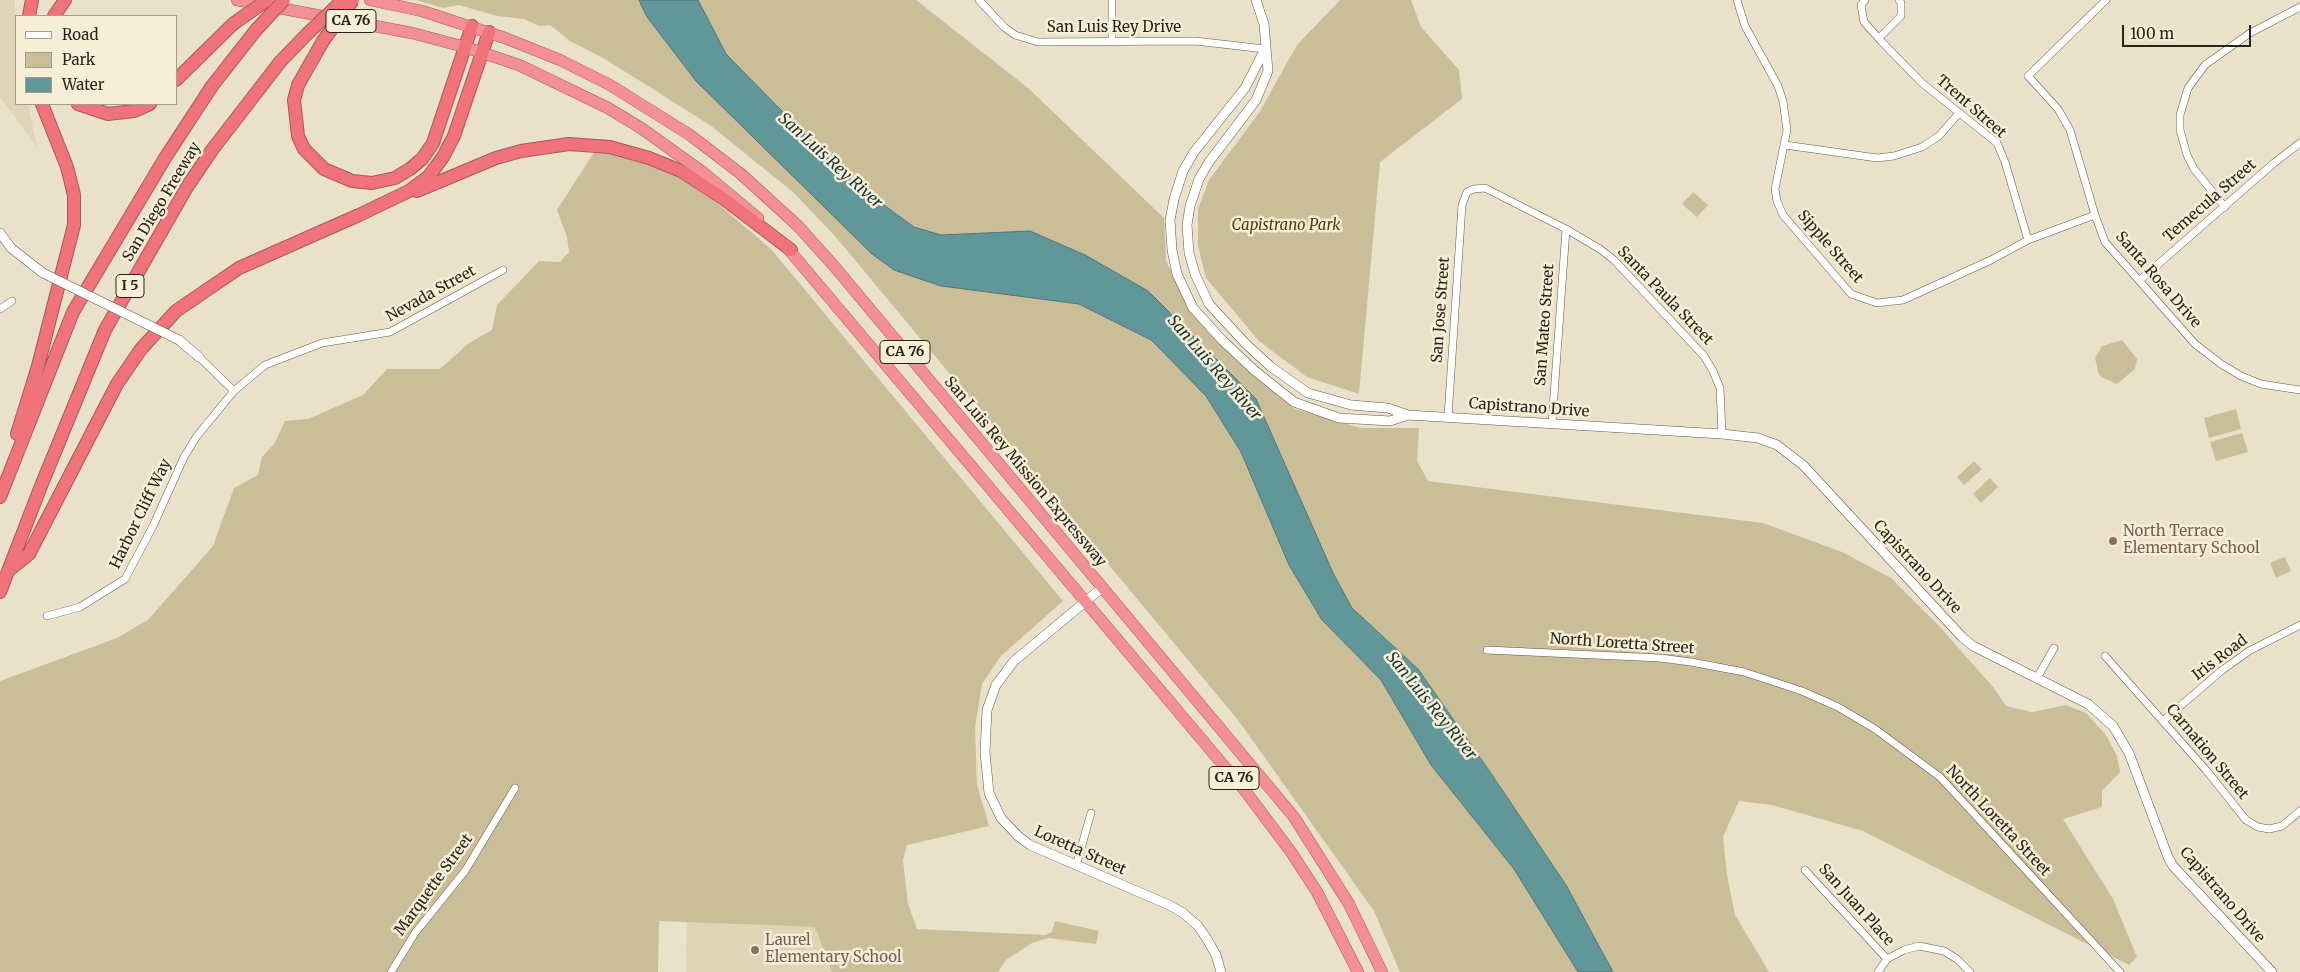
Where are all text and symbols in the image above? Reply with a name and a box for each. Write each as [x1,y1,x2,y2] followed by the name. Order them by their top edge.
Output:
[326,10,376,32] road number: CA 76
[15,15,178,105] legend
[2125,15,2254,47] scale bar
[1047,19,1181,37] street label: San Luis Rey Drive
[2130,24,2174,43] text: 100 m
[62,25,98,44] text: Road
[62,50,95,69] text: Park
[1932,72,2010,142] street label: Trent Street
[62,75,104,94] text: Water
[774,109,886,213] water label: San Luis Rey River
[119,139,205,265] street label: San Diego Freeway
[2160,156,2260,246] street label: Temecula Street
[1793,207,1867,287] street label: Sipple Street
[1232,217,1340,235] park label: Capistrano Park
[2111,228,2205,332] street label: Santa Rosa Drive
[1613,243,1717,349] street label: Santa Paula Street
[1428,256,1454,364] street label: San Jose Street
[383,262,479,326] street label: Nevada Street
[1532,263,1558,387] street label: San Mateo Street
[116,274,144,298] road number: I 5
[1163,311,1265,425] water label: San Luis Rey River
[880,341,930,364] road number: CA 76
[940,373,1110,571] street label: San Luis Rey Mission Expressway
[1468,395,1590,421] street label: Capistrano Drive
[107,456,175,572] street label: Harbor Cliff Way
[1869,517,1965,617] street label: Capistrano Drive
[2123,523,2260,558] place label: North Terrace Elementary School
[2107,535,2119,547] marker: North Terrace Elementary School
[1549,630,1695,658] street label: North Loretta Street
[2189,631,2251,685] street label: Iris Road
[1382,648,1480,764] water label: San Luis Rey River
[2162,701,2252,803] street label: Carnation Street
[1942,762,2054,880] street label: North Loretta Street
[1209,766,1259,790] road number: CA 76
[1031,823,1129,879] street label: Loretta Street
[391,831,477,939] street label: Marquette Street
[2176,843,2268,947] street label: Capistrano Drive
[1814,860,1898,950] street label: San Juan Place
[765,932,902,967] place label: Laurel Elementary School
[749,944,761,956] marker: Laurel Elementary School

